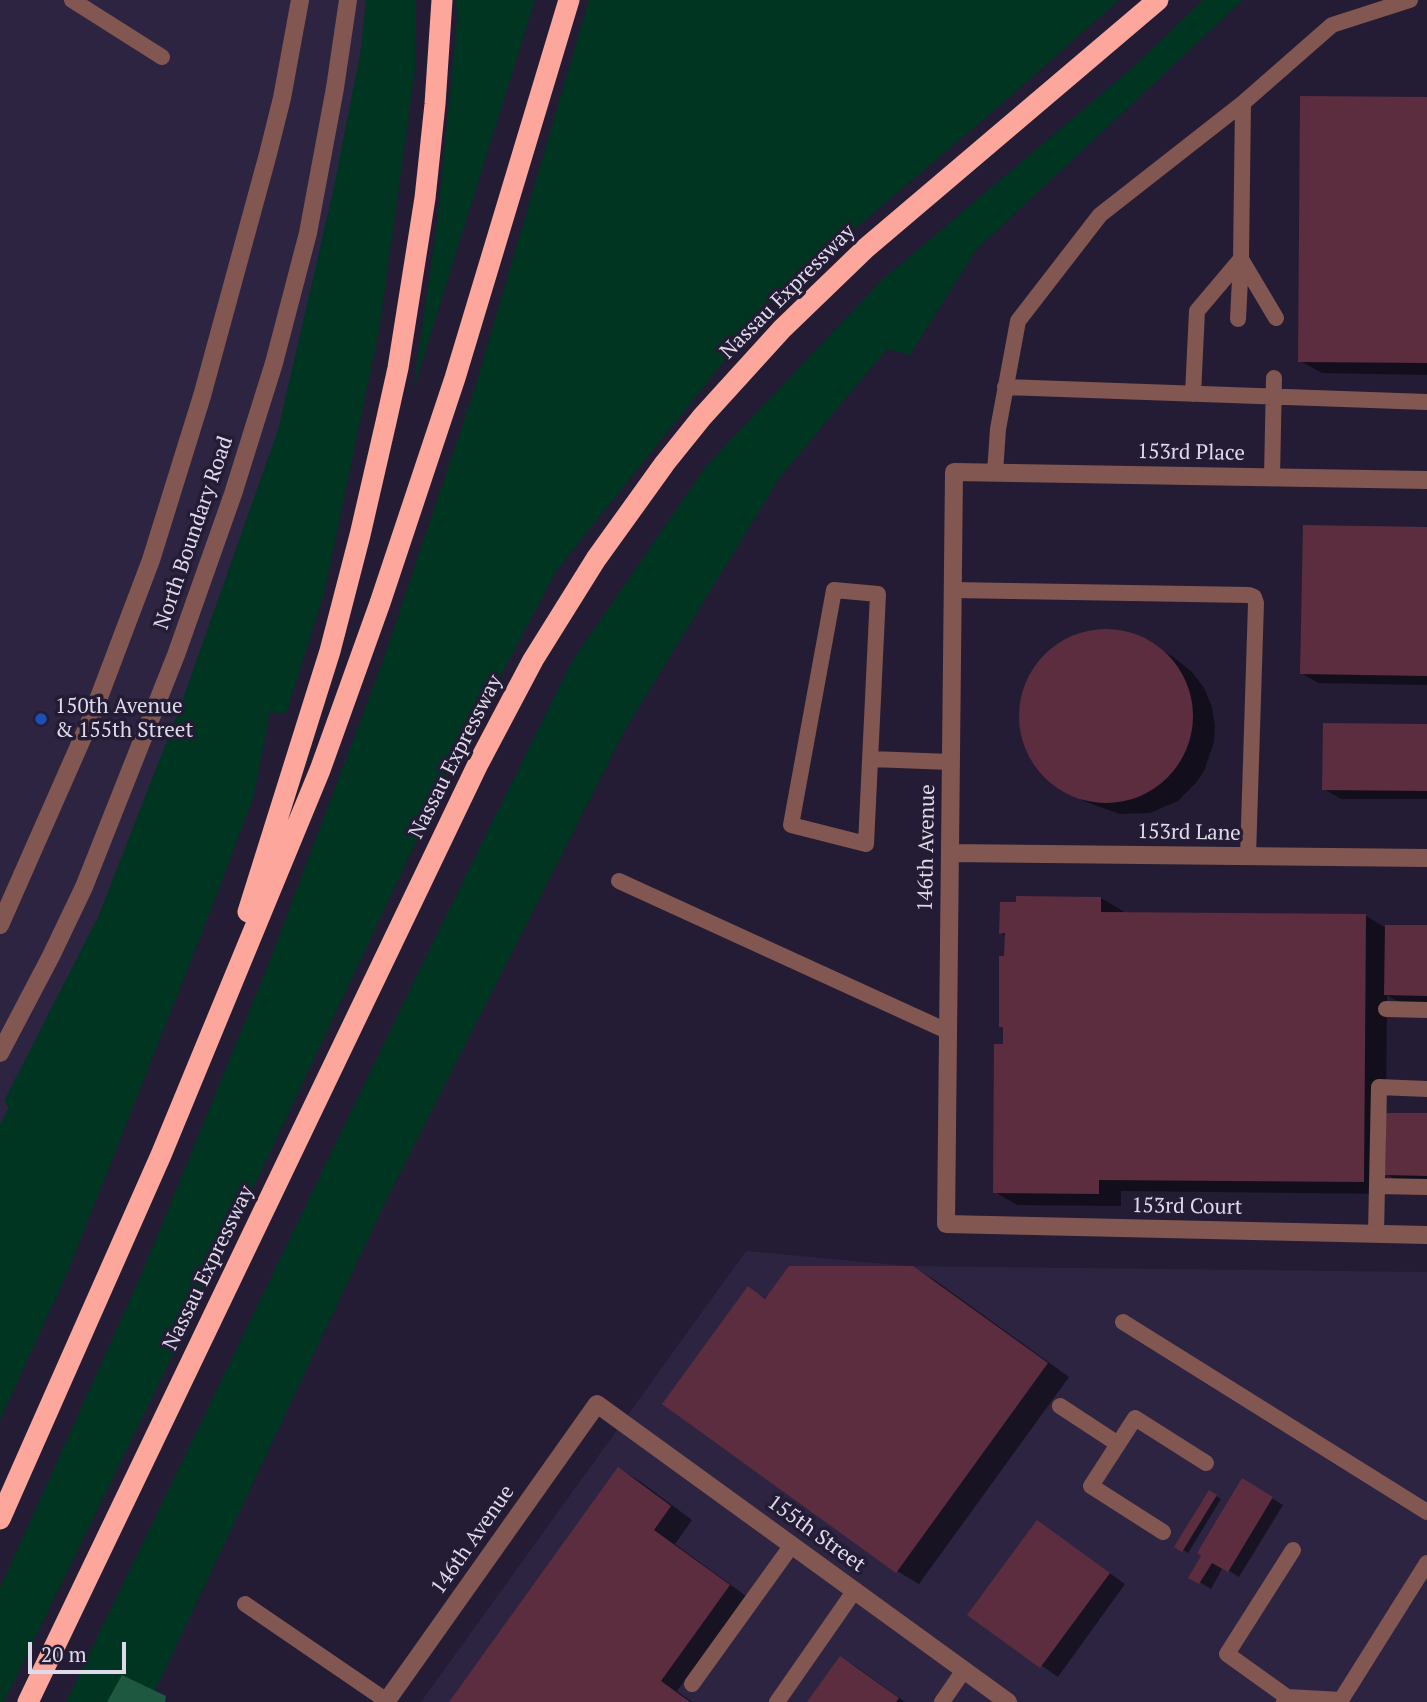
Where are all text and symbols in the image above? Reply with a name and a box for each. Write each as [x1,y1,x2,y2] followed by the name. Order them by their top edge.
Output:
[715,219,861,365] street label: Nassau Expressway
[149,433,239,633] street label: North Boundary Road
[1137,439,1245,467] street label: 153rd Place
[404,671,508,843] street label: Nassau Expressway
[55,694,193,744] place label: 150th Avenue & 155th Street
[33,711,49,727] marker: 150th Avenue & 155th Street
[913,784,941,912] street label: 146th Avenue
[1137,819,1241,847] street label: 153rd Lane
[158,1181,260,1355] street label: Nassau Expressway
[1131,1193,1243,1221] street label: 153rd Court
[426,1481,520,1599] street label: 146th Avenue
[762,1490,870,1578] street label: 155th Street
[32,1628,130,1672] scale bar
[41,1640,87,1668] text: 20 m

